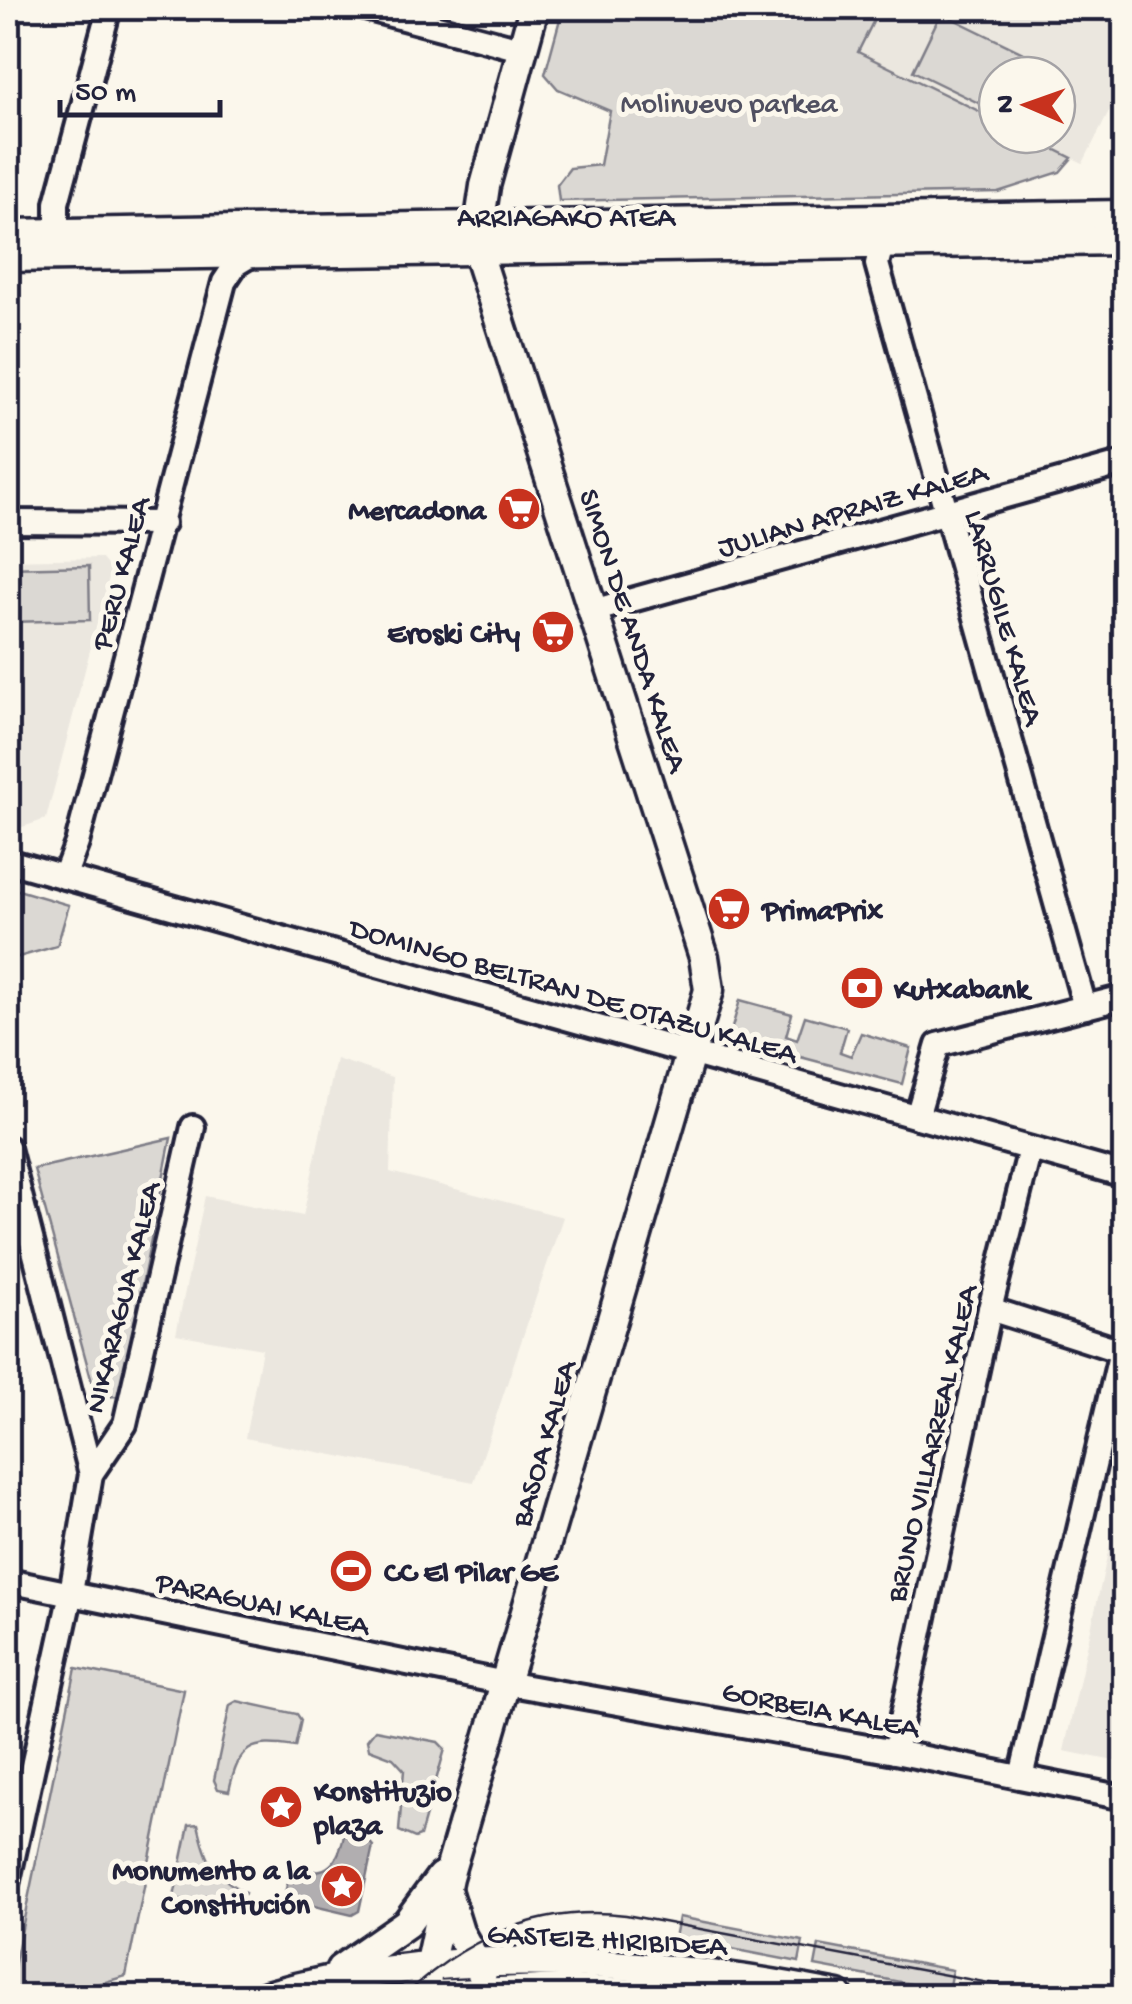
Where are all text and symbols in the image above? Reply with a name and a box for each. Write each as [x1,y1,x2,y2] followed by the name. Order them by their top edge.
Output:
[60,55,220,117] scale bar
[977,55,1077,155] north arrow
[75,77,136,112] text: 50 m
[621,89,839,124] park label: Molinuevo parkea
[990,95,1023,114] text: N
[457,203,676,238] street label: ARRIAGAKO ATEA
[714,457,993,568] street label: JULIAN APRAIZ KALEA
[496,486,542,532] supermarket icon: Mercadona
[568,486,693,778] street label: SIMON DE ANDA KALEA
[86,493,161,655] street label: PERU KALEA
[348,496,487,531] place label: Mercadona
[954,507,1049,731] street label: LARRUGILE KALEA
[530,609,576,655] supermarket icon: Eroski City
[387,619,520,654] place label: Eroski City
[706,886,752,932] supermarket icon: PrimaPrix
[760,896,883,931] place label: PrimaPrix
[343,912,802,1074] street label: DOMINGO BELTRAN DE OTAZU KALEA
[839,965,885,1011] bank icon: Kutxabank
[893,975,1033,1010] place label: Kutxabank
[80,1178,171,1417] street label: NIKARAGUA KALEA
[881,1281,988,1607] street label: BRUNO VILLARREAL KALEA
[506,1356,587,1532] street label: BASOA KALEA
[328,1548,374,1594] sports icon: CC El Pilar GE
[384,1558,560,1593] place label: CC El Pilar GE
[151,1566,373,1646] street label: PARAGUAI KALEA
[718,1676,923,1749] street label: GORBEIA KALEA
[313,1777,452,1846] place label: Konstituzio plaza
[258,1784,304,1830] place icon: Konstituzio plaza
[112,1856,311,1925] place label: Monumento a la Constitución
[319,1863,365,1909] place icon: Monumento a la Constitución
[486,1919,729,1966] street label: GASTEIZ HIRIBIDEA

